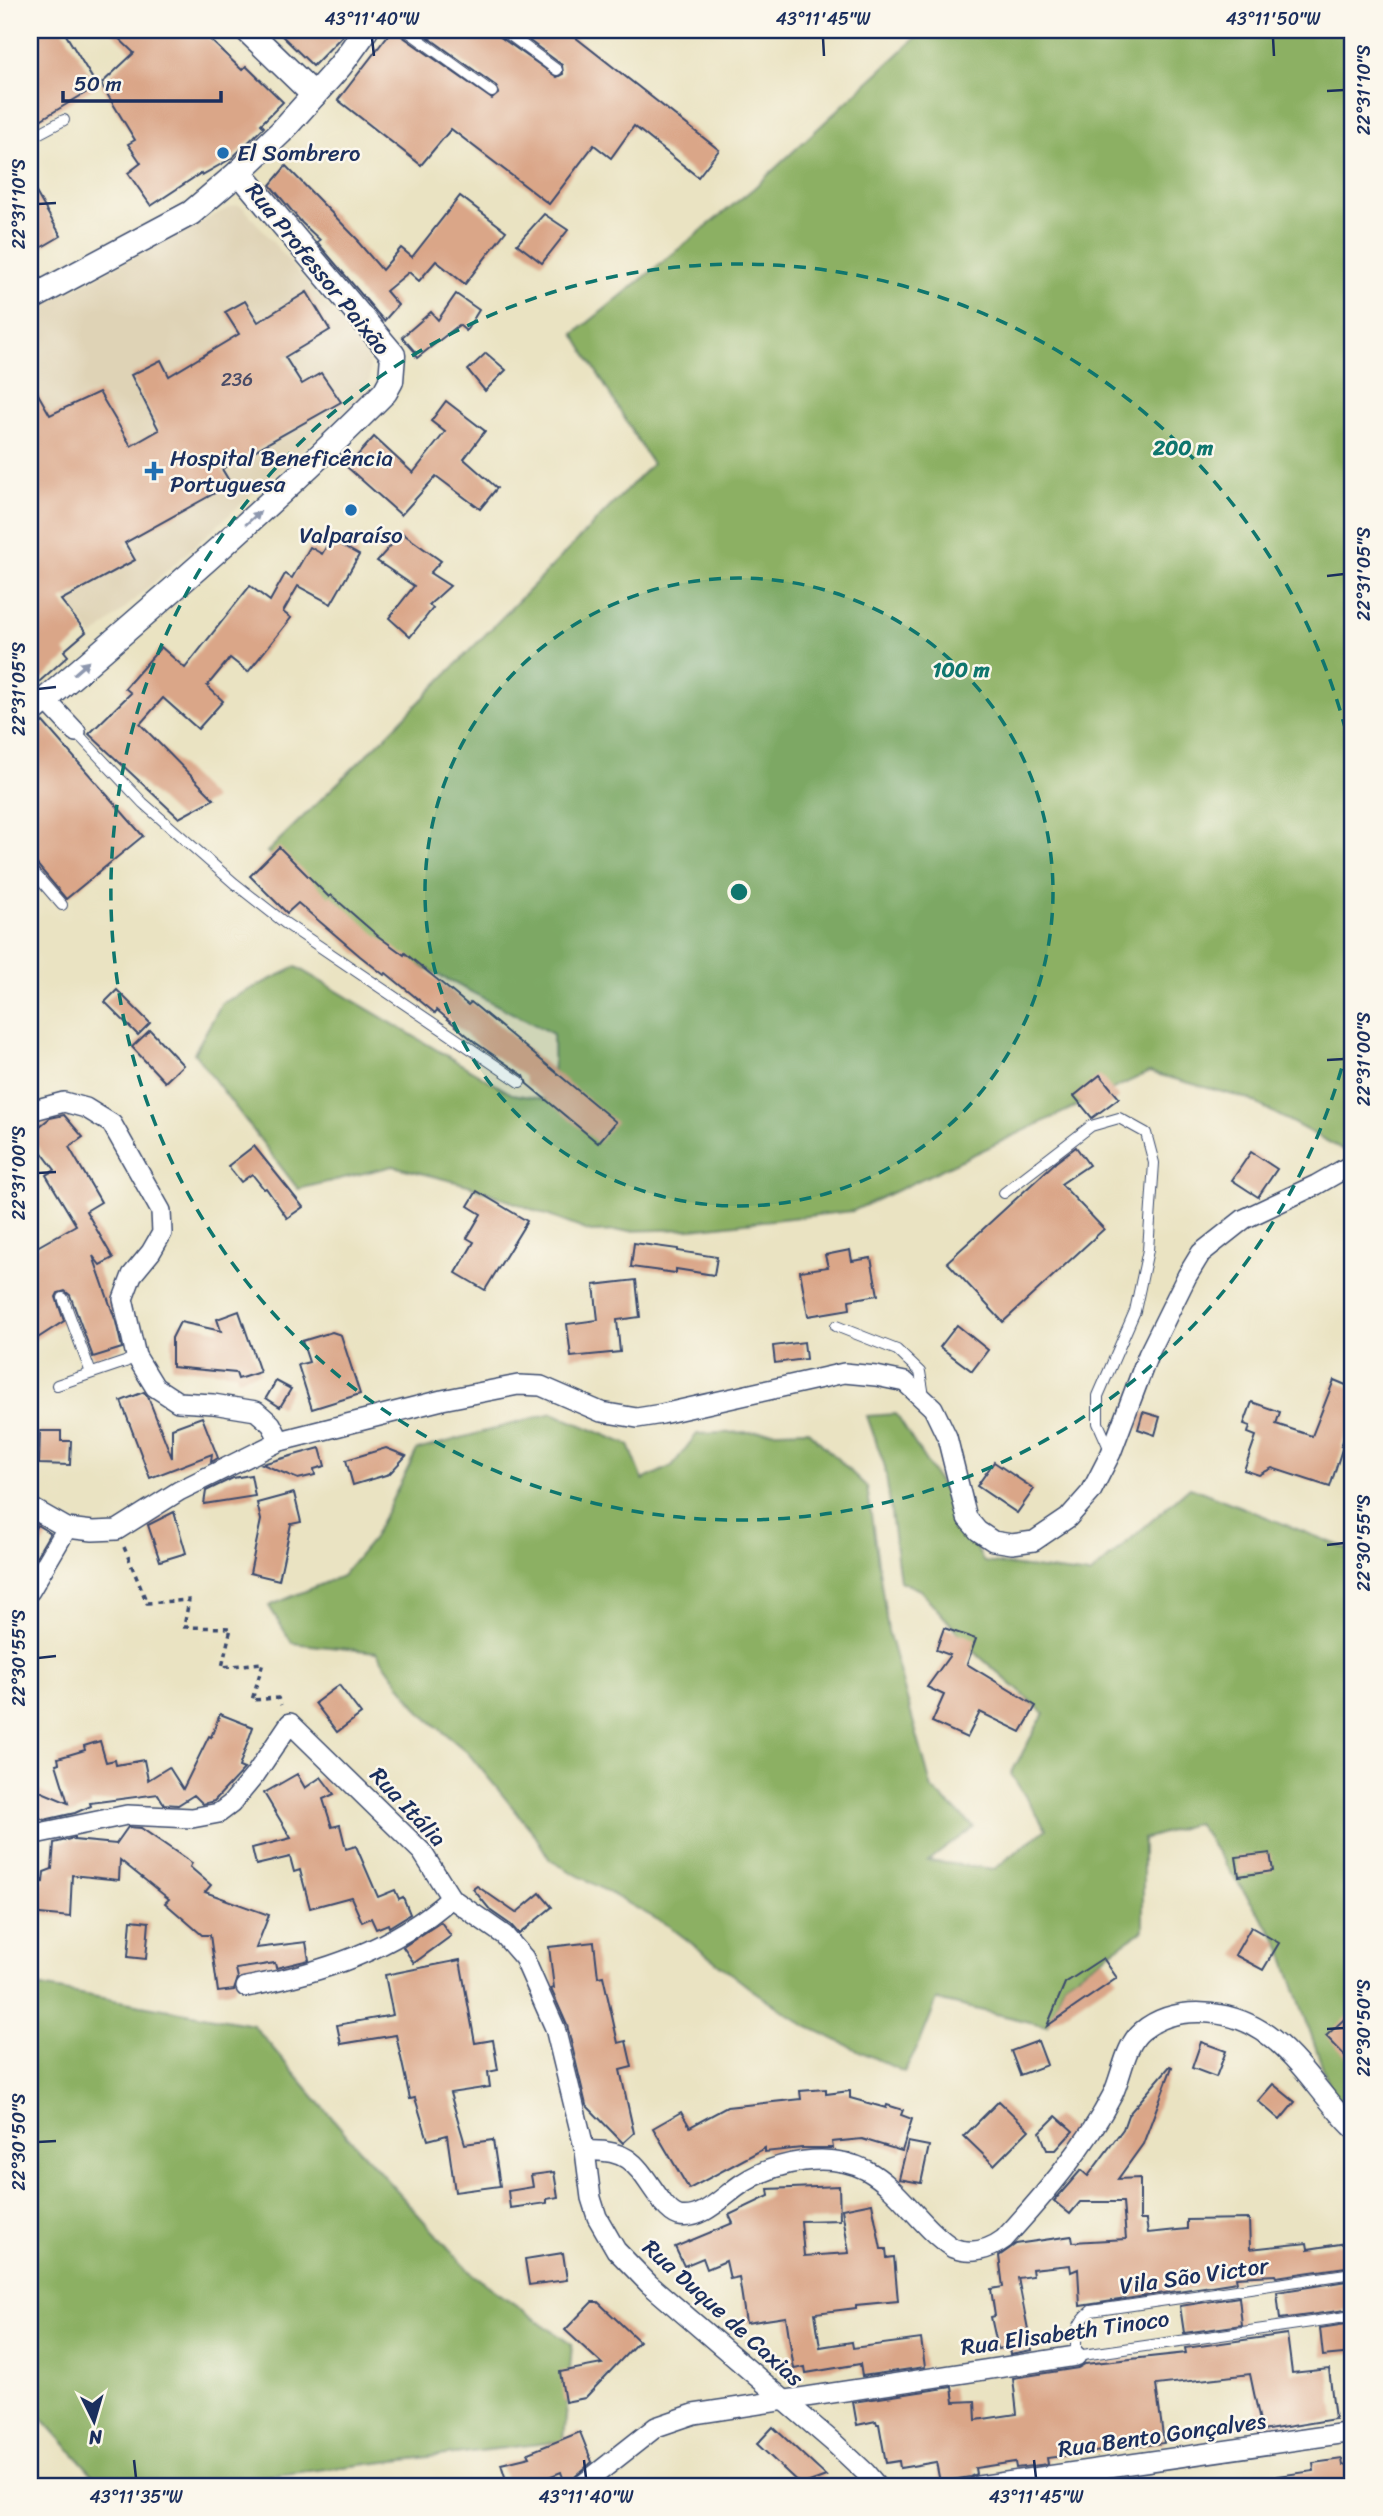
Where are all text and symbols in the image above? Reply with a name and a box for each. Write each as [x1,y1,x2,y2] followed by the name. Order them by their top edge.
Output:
[325,3,421,35] text: 43°11'40"W
[776,3,871,35] text: 43°11'45"W
[1226,3,1321,35] text: 43°11'50"W
[1348,45,1380,135] text: 22°31'10"S
[63,60,220,104] scale bar
[74,65,122,103] text: 50 m
[237,133,360,174] place label: El Sombrero
[215,145,231,161] marker: El Sombrero
[3,159,35,249] text: 22°31'10"S
[235,173,401,365] street label: Rua Professor Paixão
[221,363,253,396] house number: 236
[1152,429,1214,467] text: 200 m
[170,438,393,505] place label: Hospital Beneficência Portuguesa
[144,461,164,481] marker: Hospital Beneficência Portuguesa
[343,502,359,518] marker: Valparaíso
[244,510,262,526] one-way arrow
[299,515,403,556] place label: Valparaíso
[1348,527,1380,621] text: 22°31'05"S
[3,642,35,736] text: 22°31'05"S
[932,651,990,689] text: 100 m
[73,661,90,676] one-way arrow
[727,880,751,904] centre of rings
[1348,1012,1380,1106] text: 22°31'00"S
[3,1126,35,1220] text: 22°31'00"S
[1348,1494,1380,1592] text: 22°30'55"S
[3,1609,35,1707] text: 22°30'55"S
[359,1757,457,1857] street label: Rua Itália
[1348,1979,1380,2077] text: 22°30'50"S
[3,2093,35,2191] text: 22°30'50"S
[633,2229,814,2398] street label: Rua Duque de Caxias
[1117,2245,1273,2307] street label: Vila São Victor
[958,2298,1172,2368] street label: Rua Elisabeth Tinoco
[60,2386,130,2456] north arrow
[1055,2400,1269,2470] street label: Rua Bento Gonçalves
[87,2420,104,2455] text: N
[89,2481,184,2513] text: 43°11'35"W
[539,2481,635,2513] text: 43°11'40"W
[989,2481,1084,2513] text: 43°11'45"W

